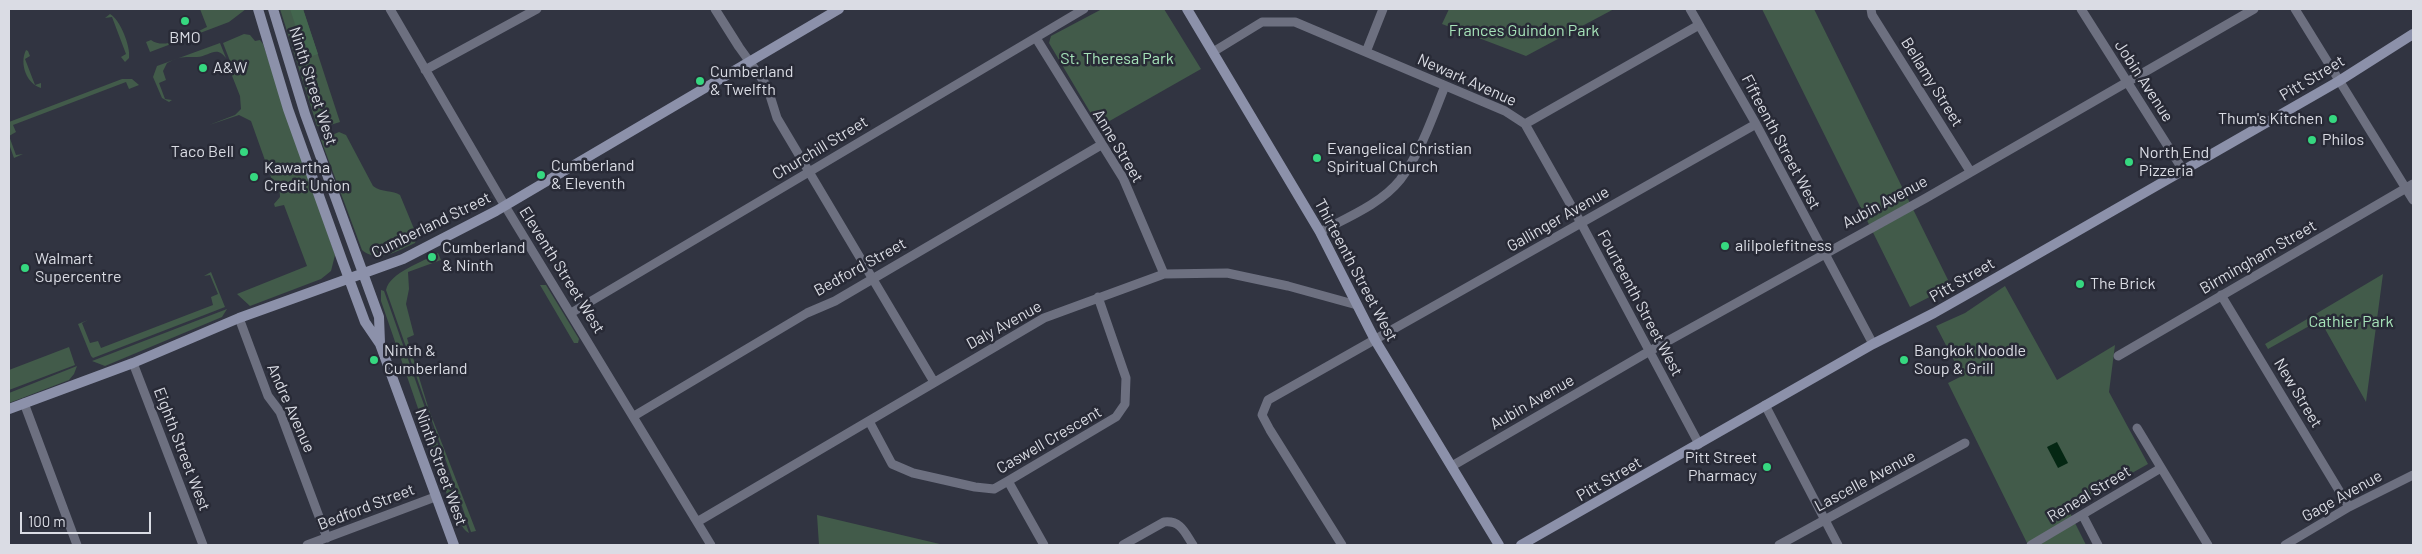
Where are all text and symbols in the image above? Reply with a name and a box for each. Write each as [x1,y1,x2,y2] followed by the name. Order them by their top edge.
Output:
[179,15,191,27] marker: BMO
[1449,21,1599,41] park label: Frances Guindon Park
[285,24,341,148] street label: Ninth Street West
[169,28,201,48] place label: BMO
[1897,34,1967,130] street label: Bellamy Street
[2111,37,2177,125] street label: Jobin Avenue
[1060,49,1174,69] park label: St. Theresa Park
[1414,50,1520,110] street label: Newark Avenue
[2276,51,2348,105] street label: Pitt Street
[213,58,247,78] place label: A&W
[197,62,209,74] marker: A&W
[710,62,794,100] place label: Cumberland & Twelfth
[1737,71,1825,213] street label: Fifteenth Street West
[694,75,706,87] marker: Cumberland & Twelfth
[1089,106,1147,186] street label: Anne Street
[2218,109,2323,129] place label: Thum's Kitchen
[769,112,871,184] street label: Churchill Street
[2327,113,2339,125] marker: Thum's Kitchen
[2322,130,2364,150] place label: Philos
[2306,134,2318,146] marker: Philos
[1327,139,1472,177] place label: Evangelical Christian Spiritual Church
[171,142,234,162] place label: Taco Bell
[2139,143,2209,181] place label: North End Pizzeria
[238,146,250,158] marker: Taco Bell
[1311,152,1323,164] marker: Evangelical Christian Spiritual Church
[551,156,635,194] place label: Cumberland & Eleventh
[2123,156,2135,168] marker: North End Pizzeria
[264,158,350,196] place label: Kawartha Credit Union
[535,169,547,181] marker: Cumberland & Eleventh
[248,171,260,183] marker: Kawartha Credit Union
[1839,172,1931,232] street label: Aubin Avenue
[1503,182,1613,256] street label: Gallinger Avenue
[368,188,494,262] street label: Cumberland Street
[1310,195,1402,345] street label: Thirteenth Street West
[515,203,609,337] street label: Eleventh Street West
[2196,216,2320,298] street label: Birmingham Street
[1593,227,1687,379] street label: Fourteenth Street West
[811,234,909,300] street label: Bedford Street
[1735,236,1832,256] place label: alilpolefitness
[442,238,526,276] place label: Cumberland & Ninth
[1719,240,1731,252] marker: alilpolefitness
[35,249,121,287] place label: Walmart Supercentre
[426,251,438,263] marker: Cumberland & Ninth
[1926,254,1998,306] street label: Pitt Street
[19,262,31,274] marker: Walmart Supercentre
[2090,274,2156,294] place label: The Brick
[2074,278,2086,290] marker: The Brick
[963,296,1045,354] street label: Daly Avenue
[2308,312,2394,332] park label: Cathier Park
[384,341,468,379] place label: Ninth & Cumberland
[1914,341,2026,379] place label: Bangkok Noodle Soup & Grill
[368,354,380,366] marker: Ninth & Cumberland
[1898,354,1910,366] marker: Bangkok Noodle Soup & Grill
[2270,355,2326,431] street label: New Street
[263,361,319,455] street label: Andre Avenue
[1487,370,1577,434] street label: Aubin Avenue
[150,385,214,513] street label: Eighth Street West
[993,402,1105,478] street label: Caswell Crescent
[411,406,471,528] street label: Ninth Street West
[1811,446,1919,516] street label: Lascelle Avenue
[1685,448,1757,486] place label: Pitt Street Pharmacy
[1573,453,1645,505] street label: Pitt Street
[1761,461,1773,473] marker: Pitt Street Pharmacy
[2044,462,2134,526] street label: Reneal Street
[2298,466,2386,526] street label: Gage Avenue
[315,480,417,534] street label: Bedford Street
[22,502,154,534] scale bar
[28,512,66,530] text: 100 m

